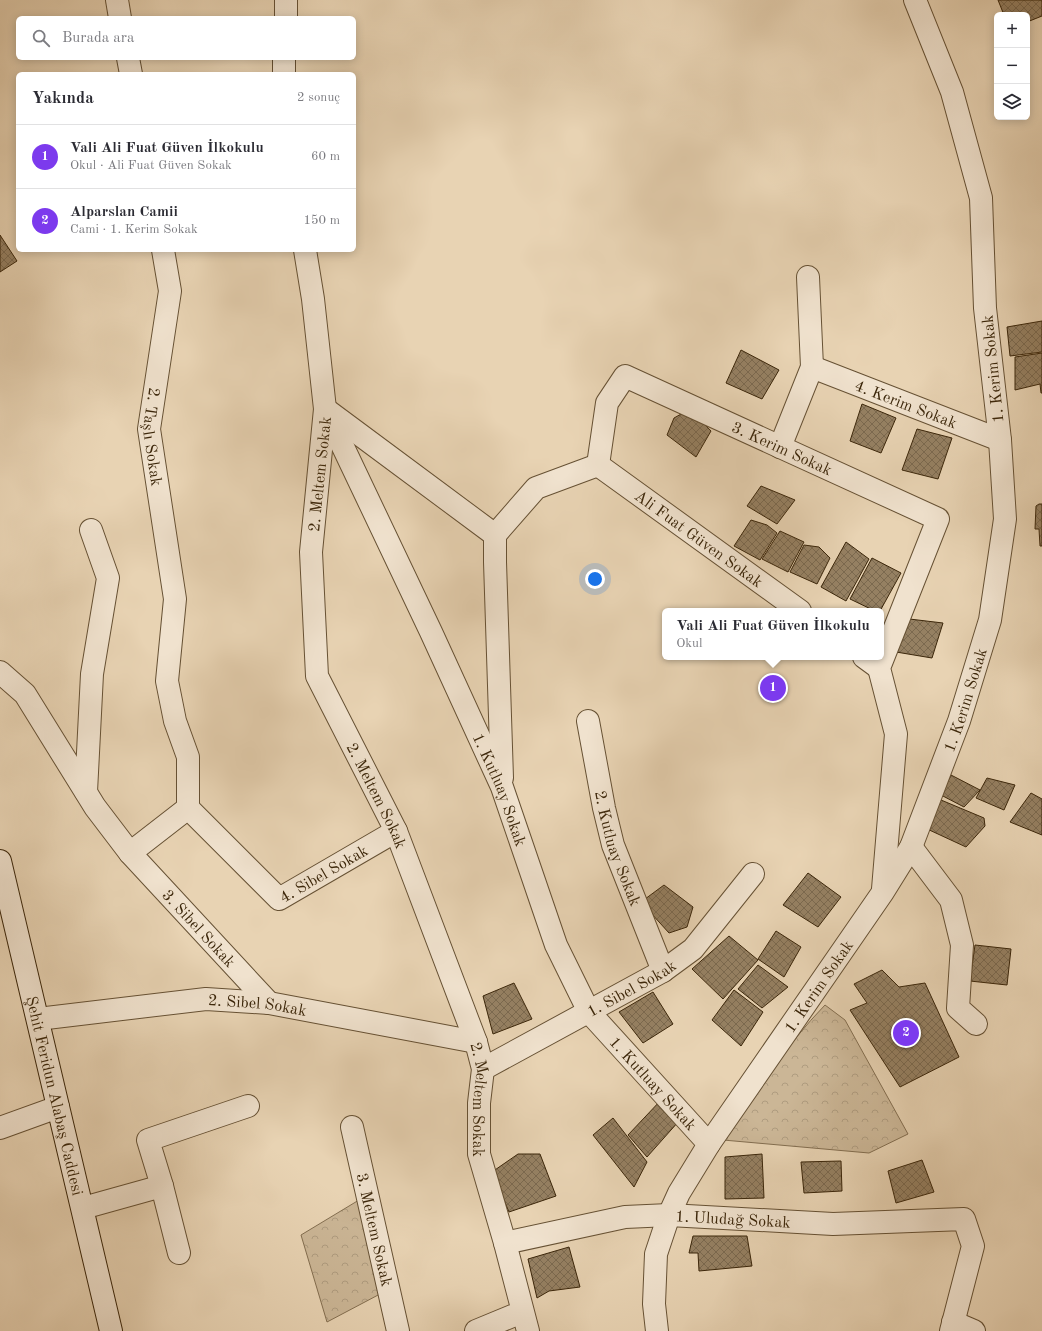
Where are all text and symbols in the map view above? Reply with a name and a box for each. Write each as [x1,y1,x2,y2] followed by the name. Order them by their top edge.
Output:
[994,12,1030,120] map controls
[994,12,1030,48] button: +
[16,16,356,60] search box
[30,27,52,49] icon: search
[62,31,134,46] text: Burada ara
[994,48,1030,84] button: −
[994,84,1030,120] button: layers
[32,90,94,107] text: Yakında
[297,91,340,104] text: 2 sonuç
[70,141,264,156] text: Vali Ali Fuat Güven İlkokulu
[41,150,49,163] text: 1
[311,150,340,163] text: 60 m
[70,159,232,172] text: Okul · Ali Fuat Güven Sokak
[70,205,178,220] text: Alparslan Camii
[41,214,49,227] text: 2
[303,214,340,227] text: 150 m
[70,223,198,236] text: Cami · 1. Kerim Sokak
[980,314,1008,423] street label: 1. Kerim Sokak
[852,378,959,432] street label: 4. Kerim Sokak
[139,386,164,487] street label: 2. Taşlı Sokak
[307,416,335,533] street label: 2. Meltem Sokak
[729,420,834,479] street label: 3. Kerim Sokak
[631,488,765,591] street label: Ali Fuat Güven Sokak
[585,569,605,589] your location
[662,608,884,660] popup
[676,619,870,634] text: Vali Ali Fuat Güven İlkokulu
[676,637,702,650] text: Okul
[942,646,991,755] street label: 1. Kerim Sokak
[760,673,786,703] pin: 1
[468,731,528,849] street label: 1. Kutluay Sokak
[343,741,408,851] street label: 2. Meltem Sokak
[591,790,642,909] street label: 2. Kutluay Sokak
[277,843,371,907] street label: 4. Sibel Sokak
[158,887,237,971] street label: 3. Sibel Sokak
[782,938,857,1036] street label: 1. Kerim Sokak
[585,958,680,1021] street label: 1. Sibel Sokak
[208,993,308,1020] street label: 2. Sibel Sokak
[22,995,85,1197] street label: Şehit Feridun Alabaş Caddesi
[893,1018,919,1048] pin: 2
[606,1034,698,1134] street label: 1. Kutluay Sokak
[466,1041,490,1157] street label: 2. Meltem Sokak
[353,1172,394,1288] street label: 3. Meltem Sokak
[675,1209,791,1232] street label: 1. Uludağ Sokak

